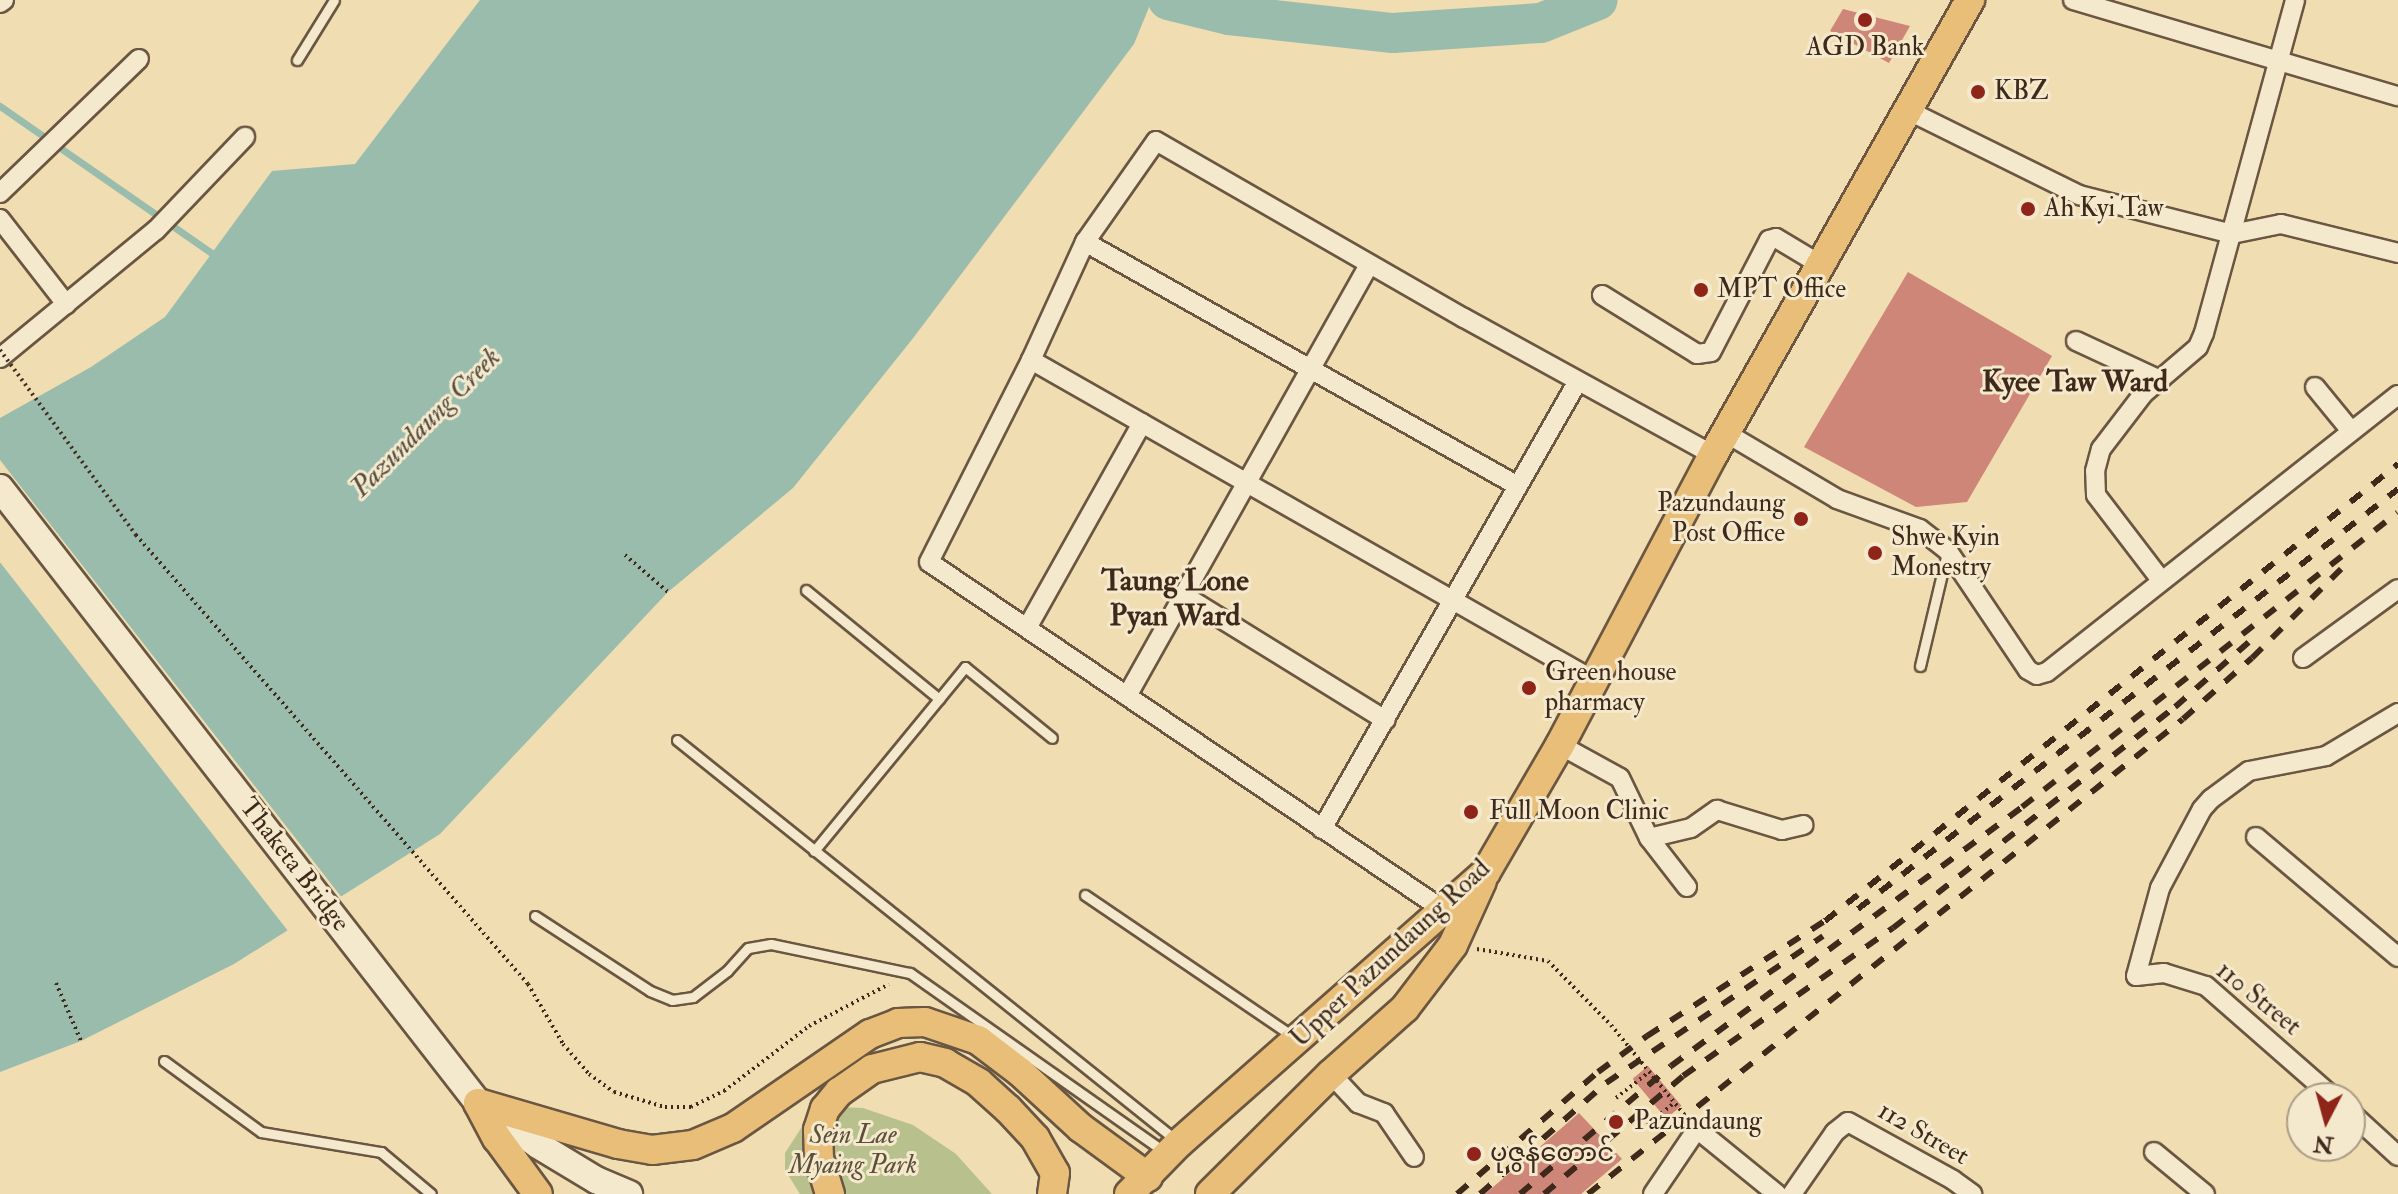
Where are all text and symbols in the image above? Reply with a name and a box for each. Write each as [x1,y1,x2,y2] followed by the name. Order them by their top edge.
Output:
[1856,11,1874,29] marker: AGD Bank
[1806,32,1924,64] place label: AGD Bank
[1994,76,2049,108] place label: KBZ
[1969,83,1987,101] marker: KBZ
[2044,193,2164,225] place label: Ah Kyi Taw
[2019,200,2037,218] marker: Ah Kyi Taw
[1717,274,1846,306] place label: MPT Office
[1692,281,1710,299] marker: MPT Office
[344,341,508,505] water label: Pazundaung Creek
[1982,364,2168,400] district label: Kyee Taw Ward
[1657,488,1785,550] place label: Pazundaung Post Office
[1792,510,1810,528] marker: Pazundaung Post Office
[1891,522,2000,584] place label: Shwe Kyin Monestry
[1866,544,1884,562] marker: Shwe Kyin Monestry
[1101,563,1249,634] district label: Taung Lone Pyan Ward
[1545,657,1676,718] place label: Green house pharmacy
[1520,679,1538,697] marker: Green house pharmacy
[232,792,356,938] street label: Thaketa Bridge
[1489,796,1669,828] place label: Full Moon Clinic
[1460,801,1482,823] marker: Full Moon Clinic
[1285,854,1497,1054] street label: Upper Pazundaung Road
[2209,955,2307,1043] street label: 110 Street
[2286,1082,2366,1162] north arrow
[1872,1096,1974,1172] street label: 112 Street
[1634,1106,1762,1138] place label: Pazundaung
[1605,1111,1627,1133] marker: Pazundaung
[789,1120,917,1182] park label: Sein Lae Myaing Park
[2312,1129,2335,1159] text: N
[1490,1138,1614,1170] place label: ပုဇွန်တောင်
[1465,1145,1483,1163] marker: ပုဇွန်တောင်

